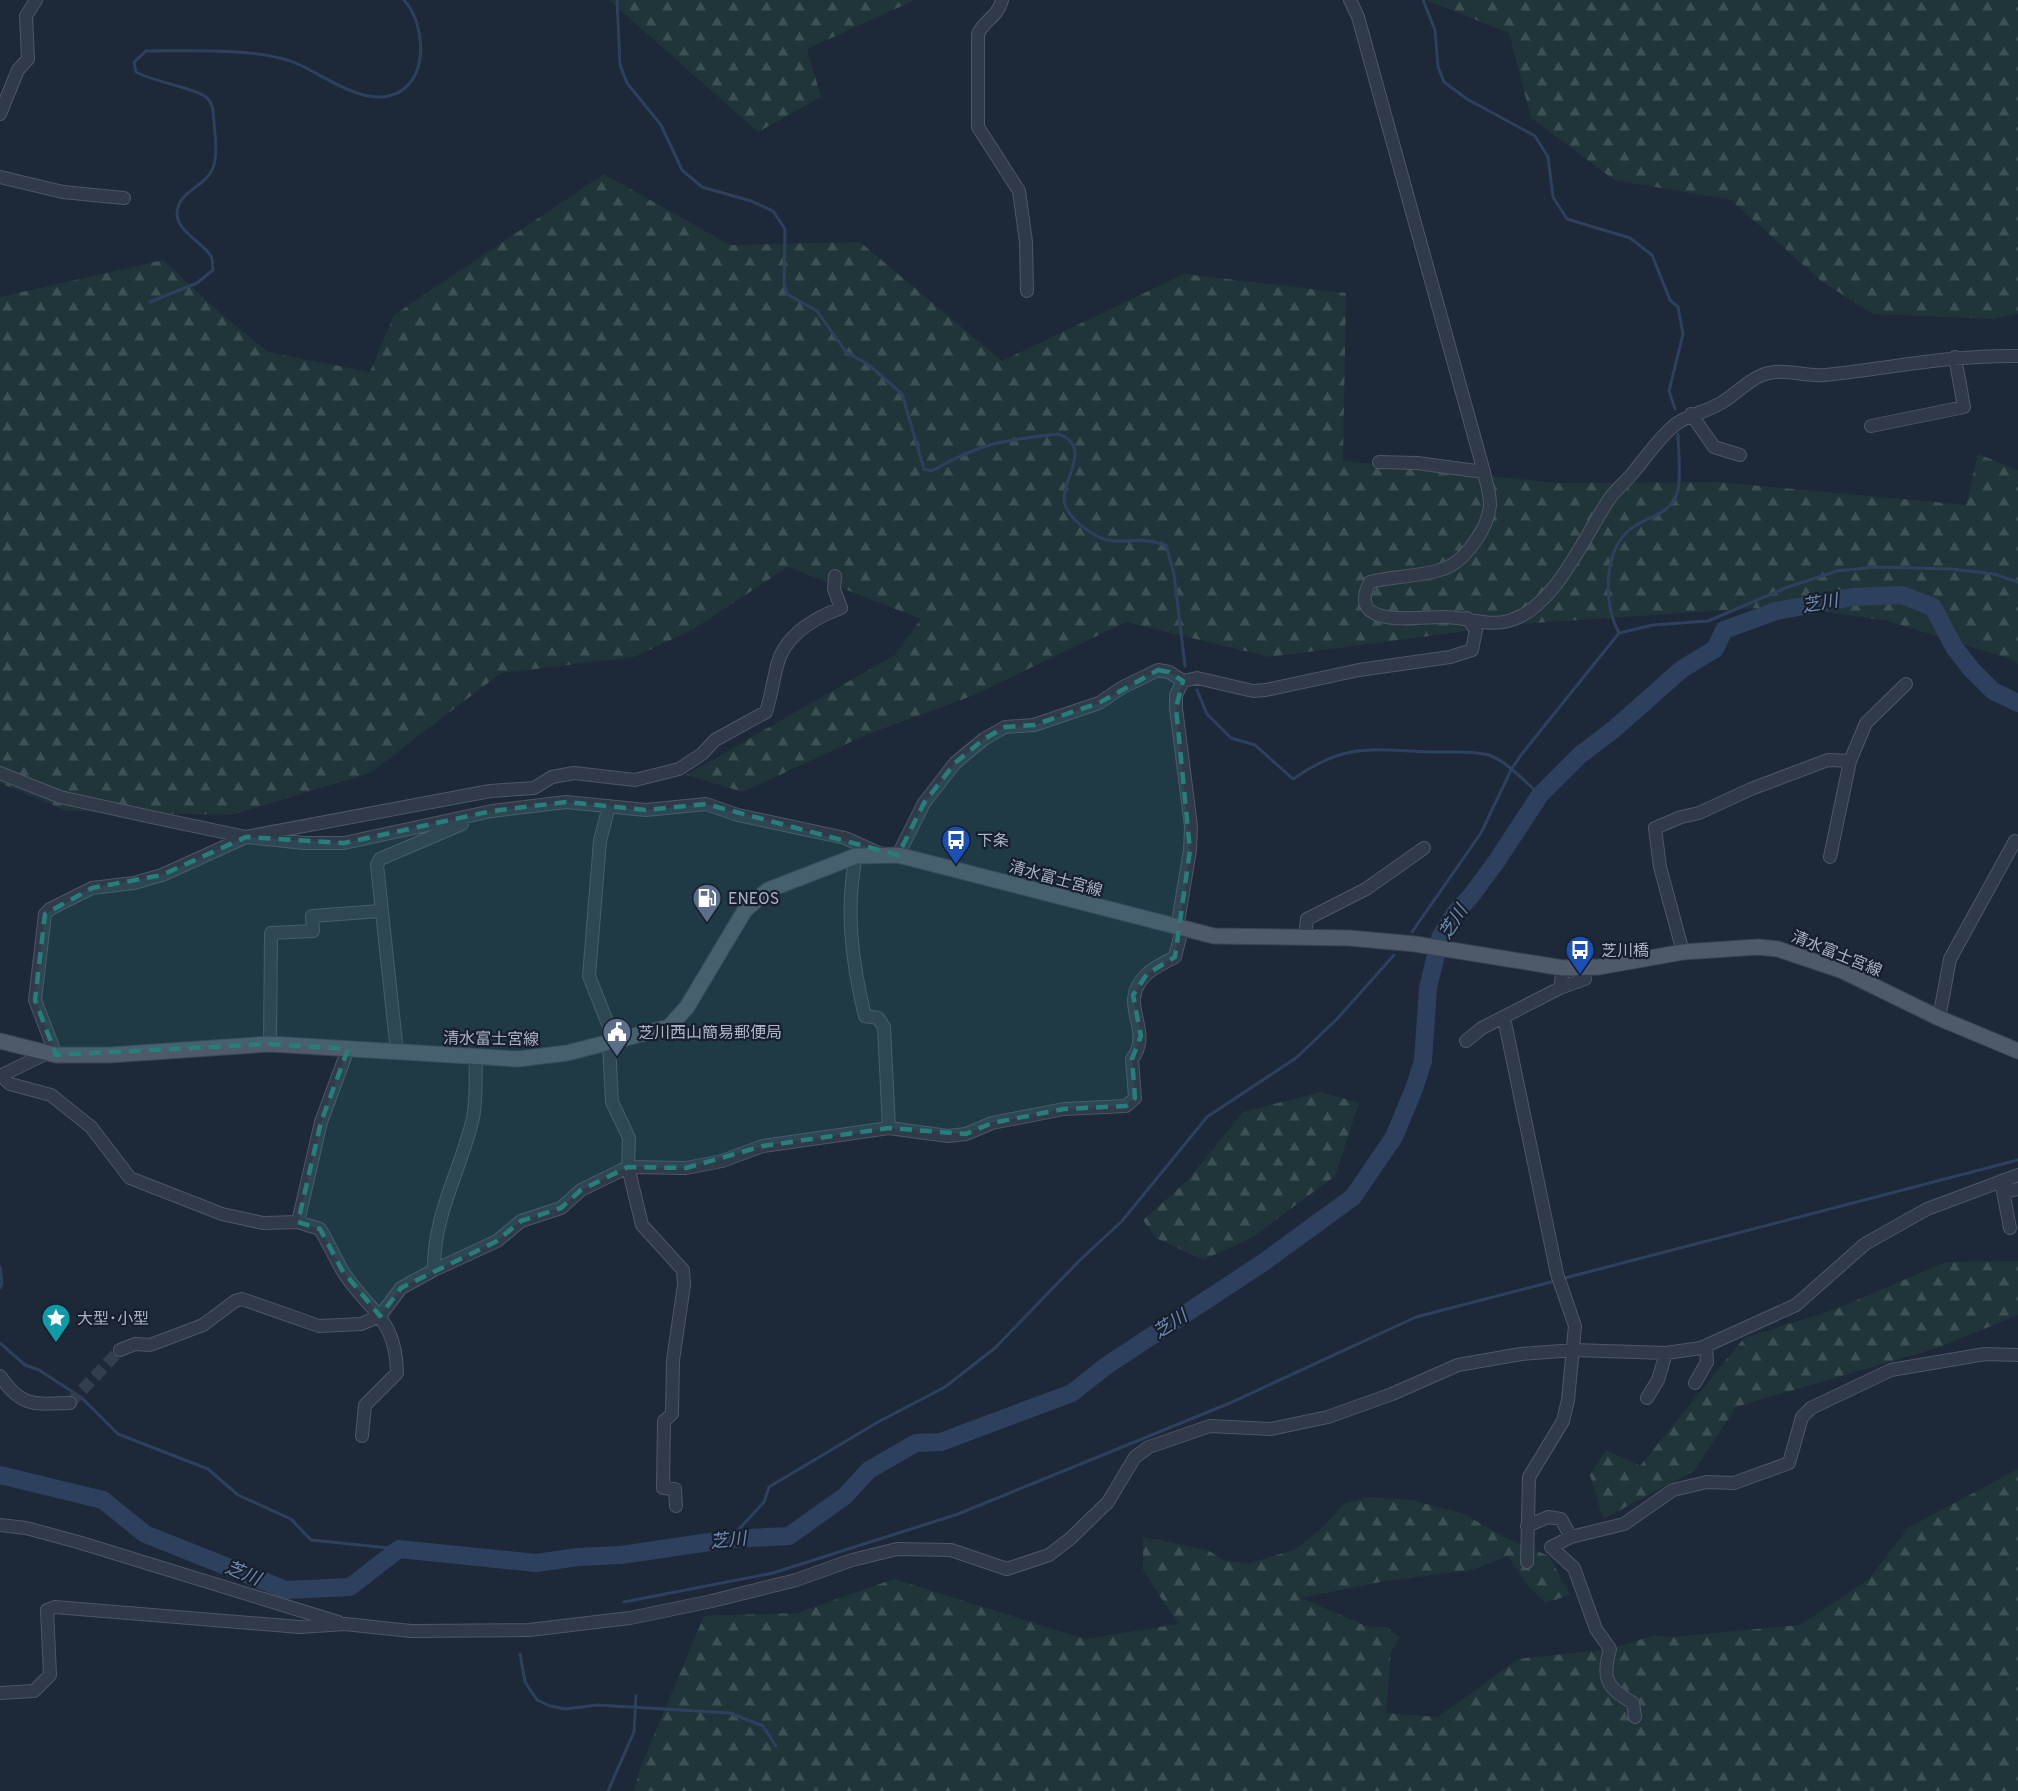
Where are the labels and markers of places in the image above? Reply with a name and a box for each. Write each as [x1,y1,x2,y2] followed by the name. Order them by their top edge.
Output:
[940,824,972,866] bus stop icon: 下条
[977,832,1009,852] place label: 下条
[691,882,723,924] fuel station icon: ENEOS
[728,890,779,910] place label: ENEOS
[1564,934,1596,976] bus stop icon: 芝川橋
[1601,942,1649,962] place label: 芝川橋
[601,1016,633,1058] public building icon: 芝川西山簡易郵便局
[638,1024,782,1044] place label: 芝川西山簡易郵便局
[40,1302,72,1344] place icon: 大型･小型
[77,1310,149,1330] place label: 大型･小型

